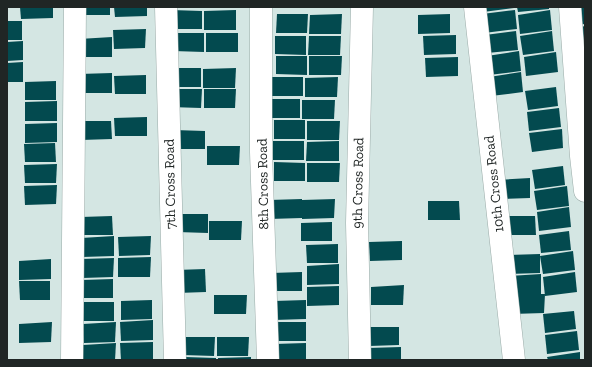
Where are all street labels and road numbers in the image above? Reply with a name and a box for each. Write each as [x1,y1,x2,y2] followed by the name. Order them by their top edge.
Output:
[480,134,508,233] street label: 10th Cross Road
[349,137,367,229] street label: 9th Cross Road
[161,138,179,229] street label: 7th Cross Road
[254,138,272,230] street label: 8th Cross Road

